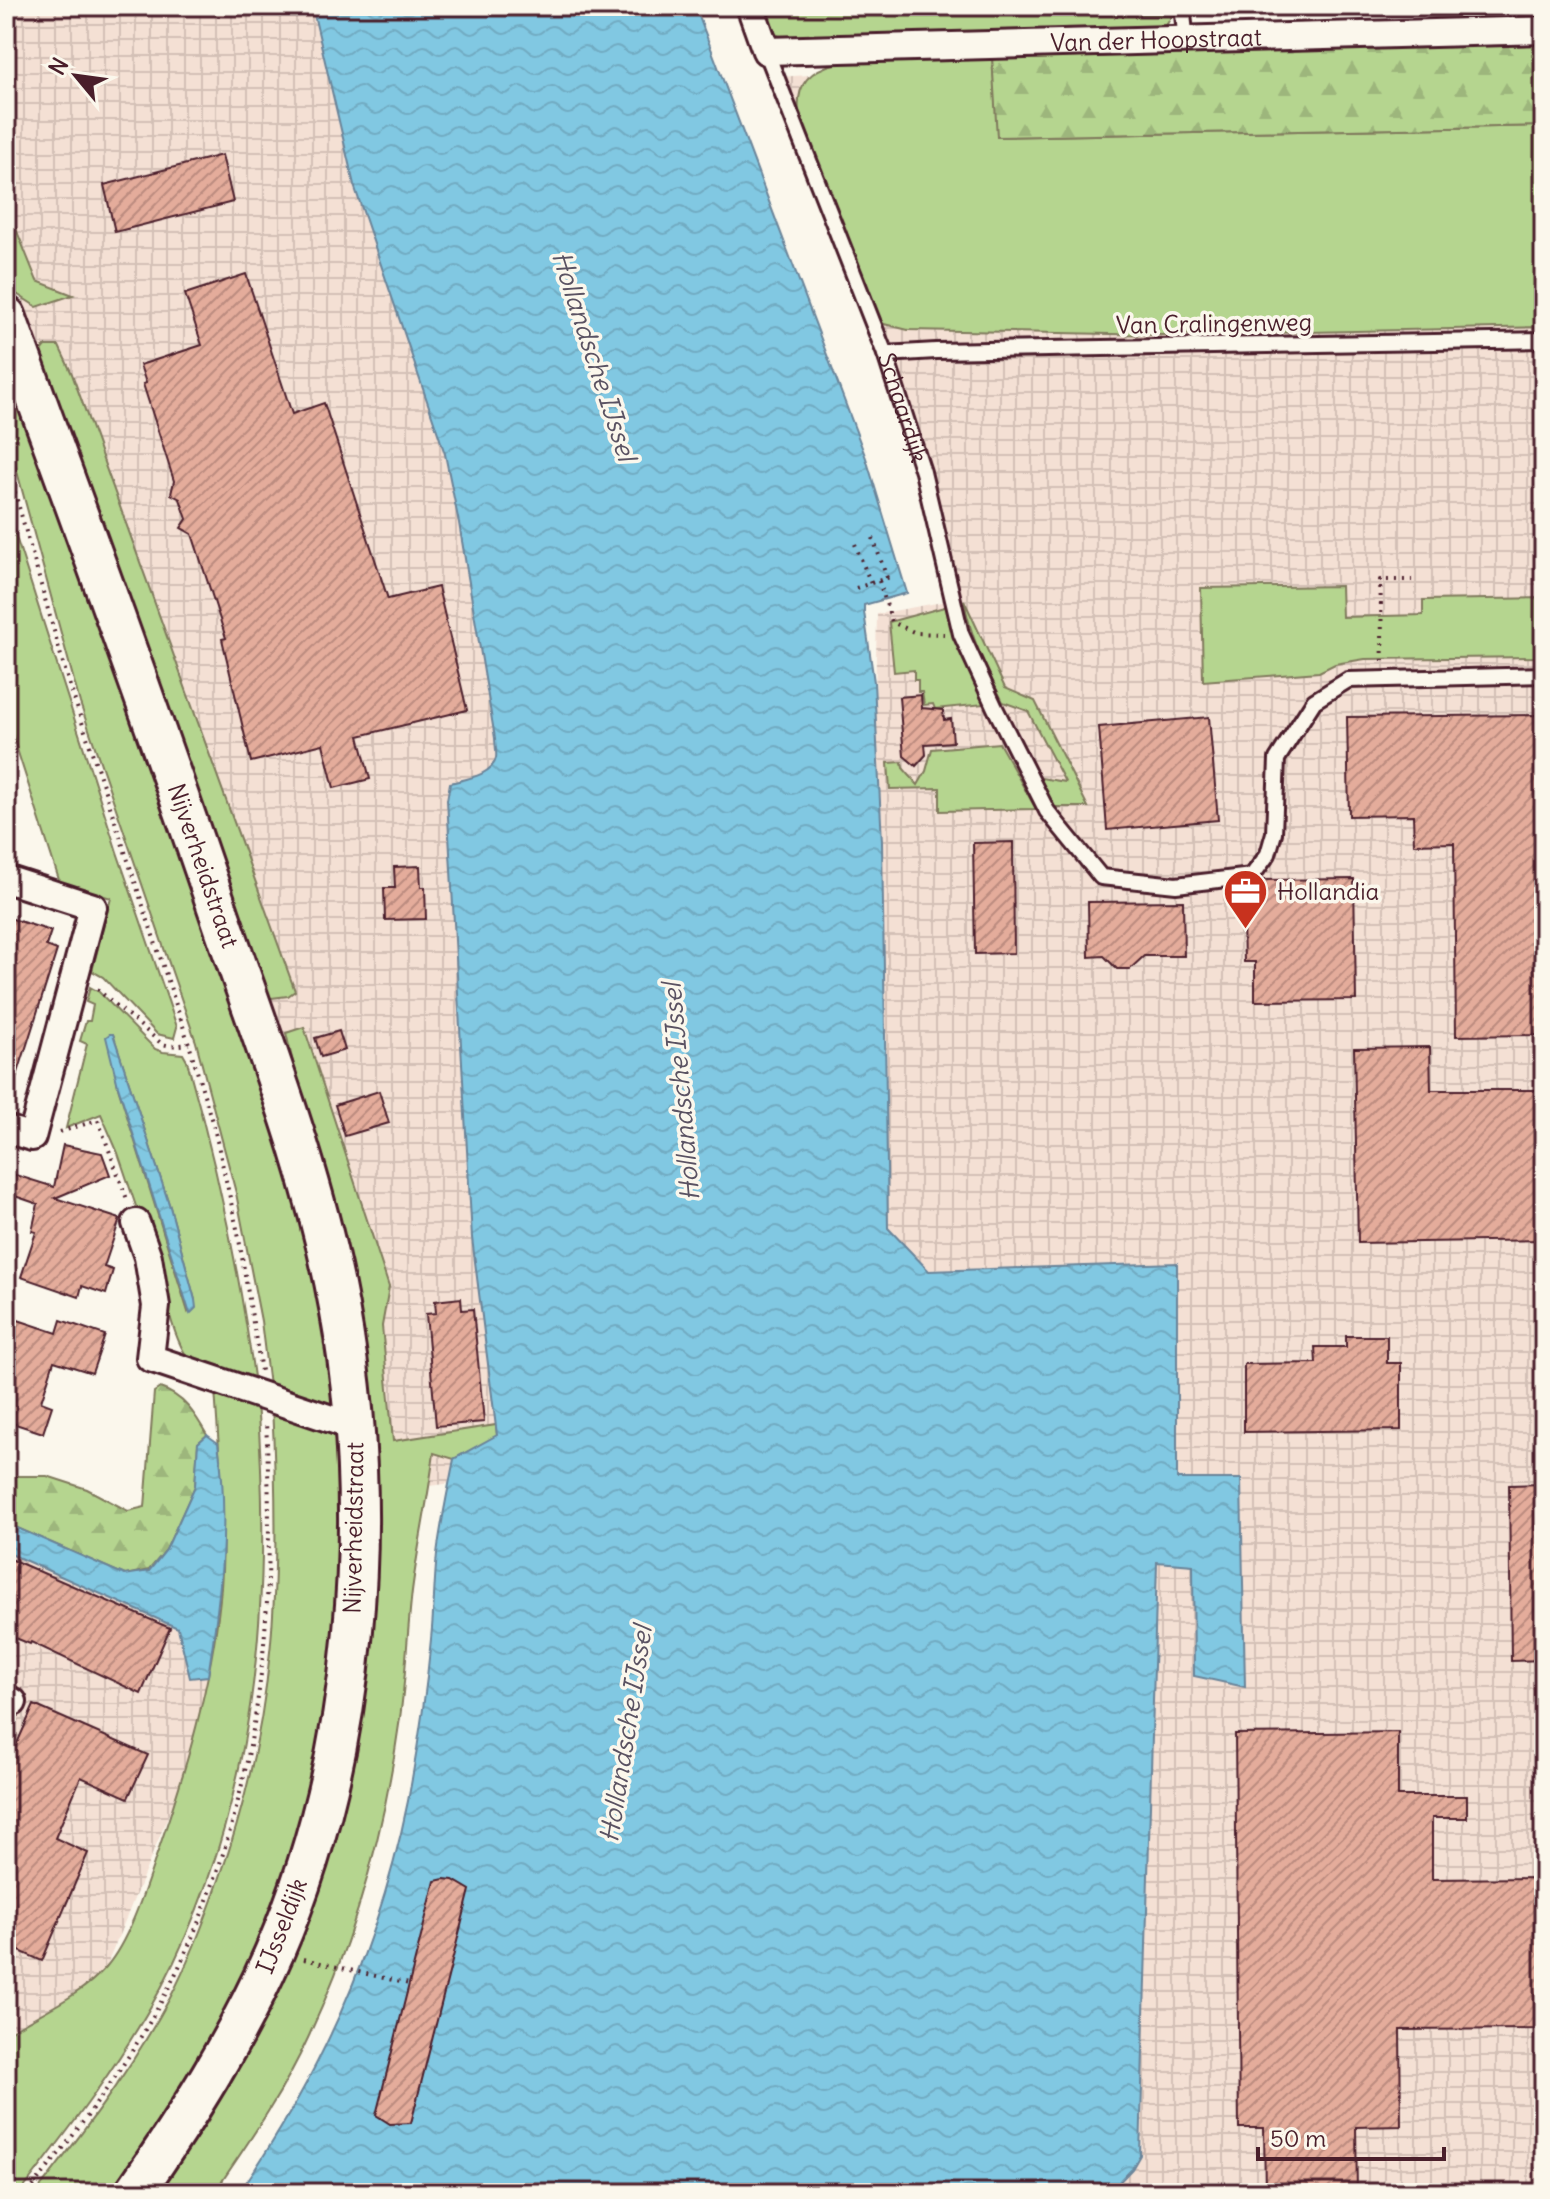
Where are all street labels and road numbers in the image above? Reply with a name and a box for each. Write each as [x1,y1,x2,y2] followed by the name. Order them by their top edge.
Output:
[1050,22,1262,57] street label: Van der Hoopstraat
[1116,306,1312,340] street label: Van Cralingenweg
[872,349,935,466] street label: Schaardijk
[162,779,246,952] street label: Nijverheidstraat
[337,1442,369,1614] street label: Nijverheidstraat
[249,1874,313,1978] street label: IJsseldijk

